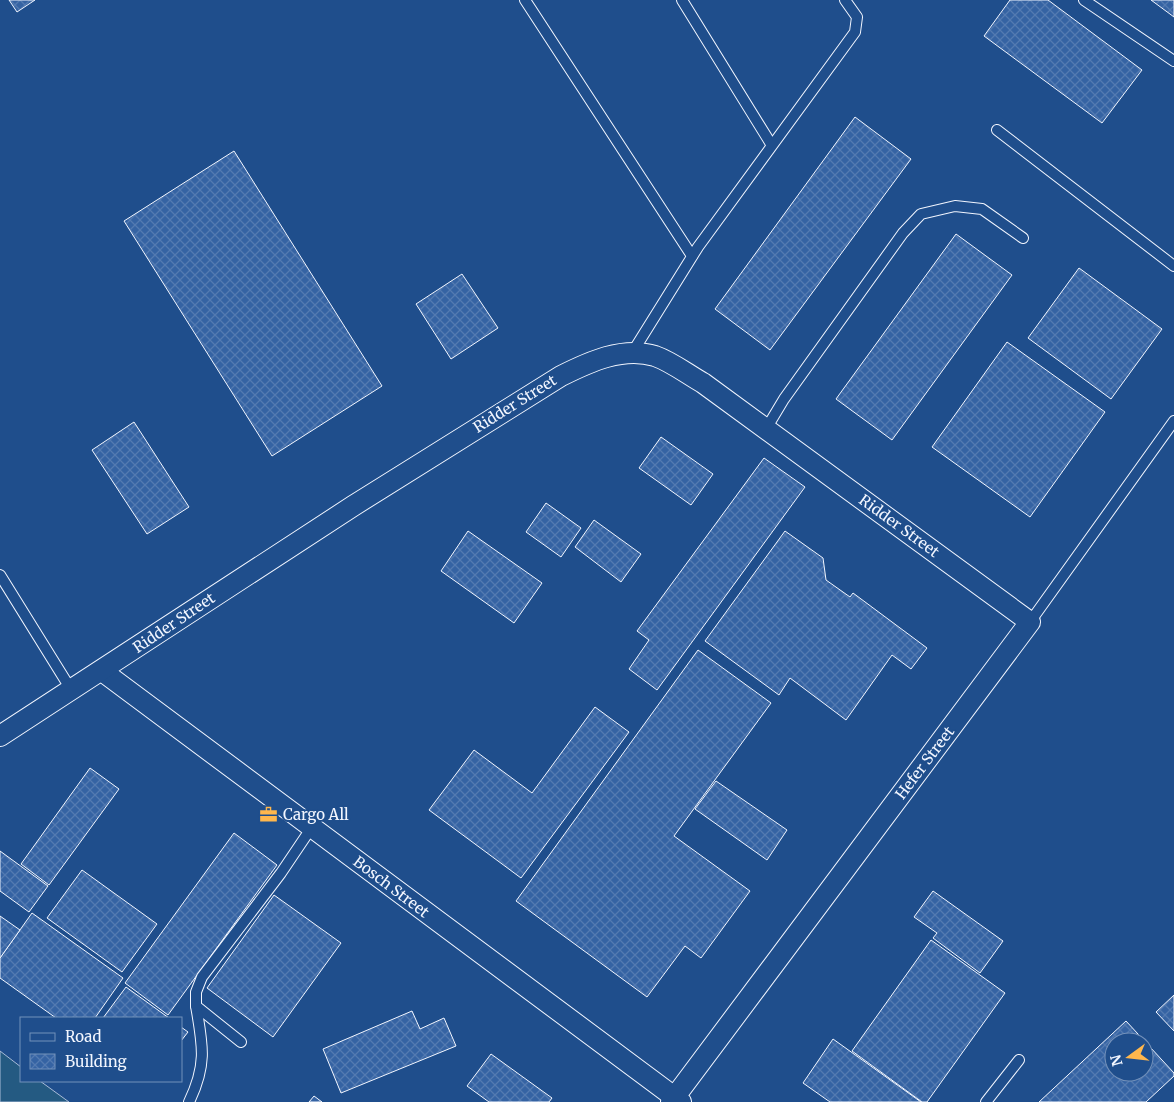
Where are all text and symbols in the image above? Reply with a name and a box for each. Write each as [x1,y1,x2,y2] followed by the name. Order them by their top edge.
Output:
[470,370,560,437] street label: Ridder Street
[855,490,943,561] street label: Ridder Street
[129,588,218,657] street label: Ridder Street
[891,722,958,803] street label: Hefer Street
[259,805,279,825] office icon: Cargo All
[283,805,349,824] place label: Cargo All
[350,852,433,921] street label: Bosch Street
[20,1017,182,1082] legend
[65,1027,101,1046] text: Road
[1104,1032,1154,1082] north arrow
[65,1052,127,1071] text: Building
[1106,1053,1127,1068] text: N

